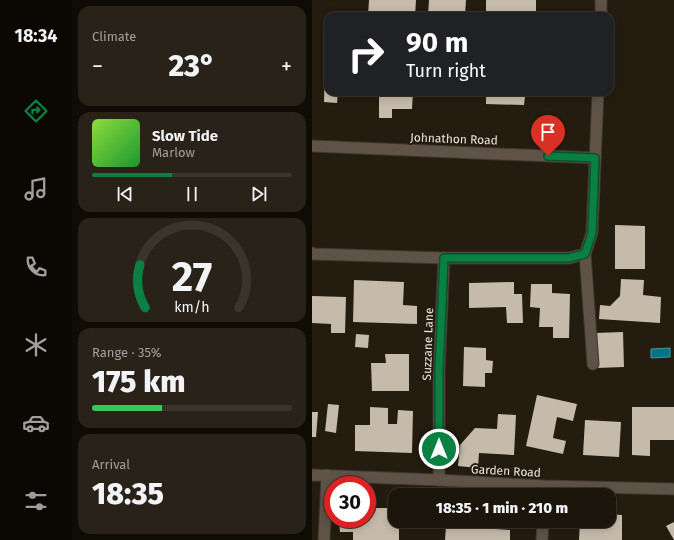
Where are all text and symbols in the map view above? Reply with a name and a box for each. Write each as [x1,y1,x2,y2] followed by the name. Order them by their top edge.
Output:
[15,25,57,47] text: 18:34
[406,26,468,59] text: 90 m
[340,28,392,80] icon: right
[92,29,136,44] text: Climate
[169,48,215,84] text: 23°
[92,53,103,80] text: −
[281,53,292,80] text: +
[406,60,486,82] text: Turn right
[22,97,50,125] icon: directions
[531,115,565,156] pin
[537,121,559,143] icon: arrive
[152,127,218,145] text: Slow Tide
[410,130,498,148] street label: Johnathon Road
[152,145,195,160] text: Marlow
[22,175,50,203] icon: music
[114,183,136,205] icon: previous
[181,183,203,205] icon: pause
[248,183,270,205] icon: next
[172,252,212,302] text: 27
[22,253,50,281] icon: phone
[174,299,210,316] text: km/h
[420,307,436,381] street label: Suzzane Lane
[22,331,50,359] icon: climate
[92,345,162,360] text: Range · 35%
[92,364,185,400] text: 175 km
[22,409,50,437] icon: car
[418,428,460,470] position arrow
[92,457,130,472] text: Arrival
[471,462,541,480] street label: Garden Road
[92,476,164,512] text: 18:35
[324,476,376,528] speed limit sign: 30
[22,487,50,515] icon: filters
[436,499,568,517] text: 18:35 · 1 min · 210 m

